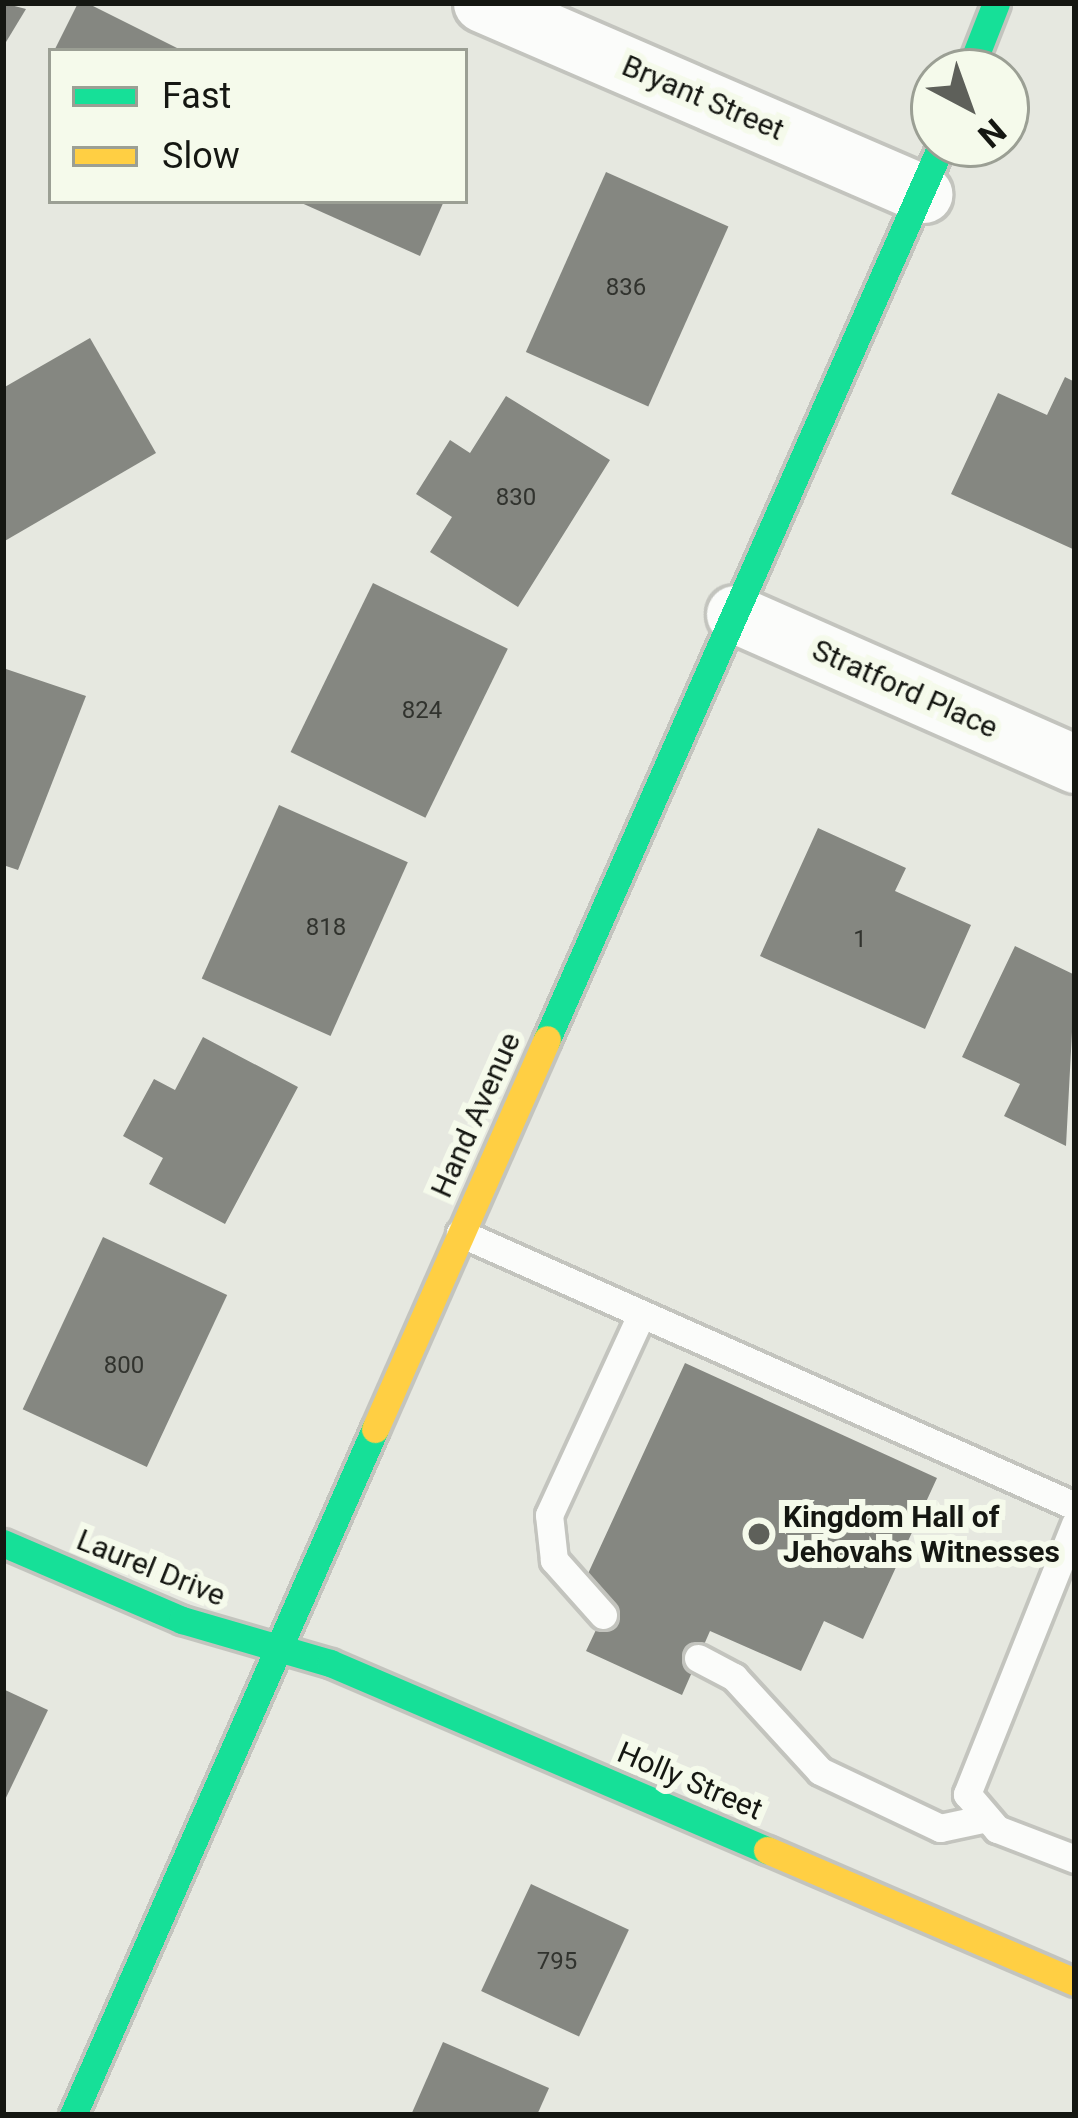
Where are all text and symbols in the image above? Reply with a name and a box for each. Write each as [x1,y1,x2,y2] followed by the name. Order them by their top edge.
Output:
[48,48,468,204] legend
[617,48,789,148] street label: Bryant Street
[910,48,1030,168] north arrow
[162,75,231,117] text: Fast
[970,111,1014,156] text: N
[162,135,240,177] text: Slow
[606,274,646,302] house number: 836
[496,484,536,512] house number: 830
[807,632,1003,746] street label: Stratford Place
[402,697,442,725] house number: 824
[306,914,346,942] house number: 818
[853,926,867,954] house number: 1
[424,1027,528,1203] street label: Hand Avenue
[104,1352,144,1380] house number: 800
[783,1499,1060,1570] place label: Kingdom Hall of Jehovahs Witnesses
[746,1521,772,1547] marker: Kingdom Hall of Jehovahs Witnesses
[71,1522,231,1614] street label: Laurel Drive
[612,1734,768,1828] street label: Holly Street
[537,1948,577,1976] house number: 795

